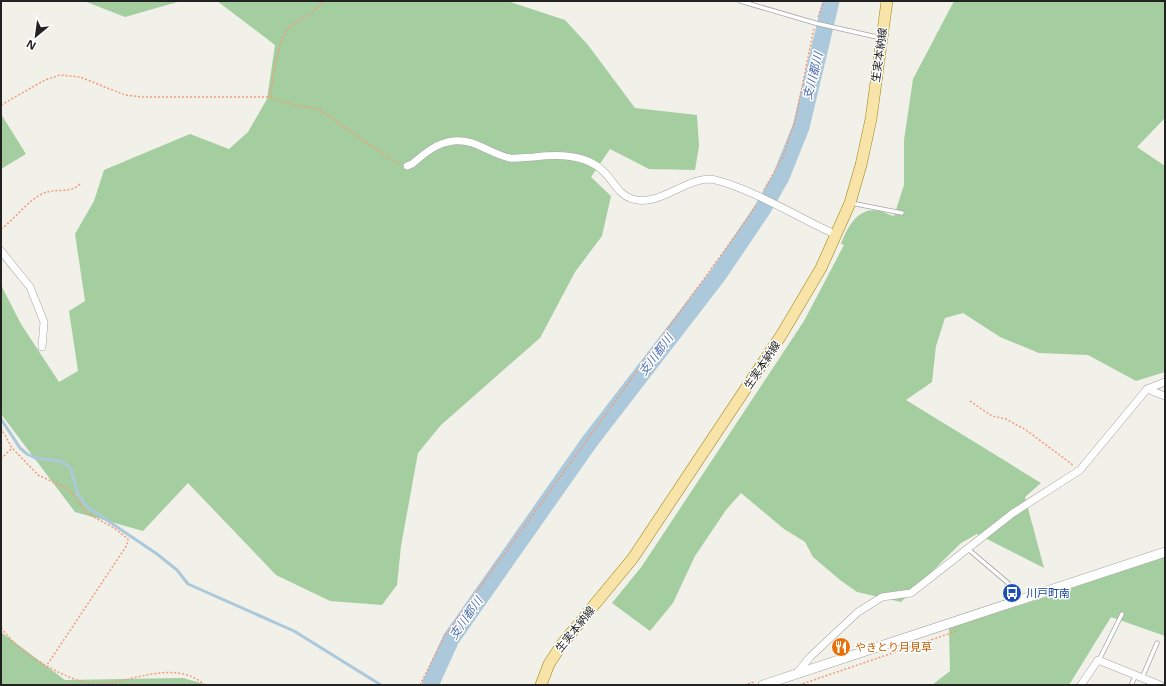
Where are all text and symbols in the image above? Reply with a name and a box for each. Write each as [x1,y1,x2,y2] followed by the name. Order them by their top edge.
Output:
[16,16,56,56] north arrow
[867,27,890,83] street label: 生実本納線
[23,36,38,54] text: N
[798,49,827,101] water label: 支川都川
[634,329,678,379] water label: 支川都川
[740,338,783,392] street label: 生実本納線
[1001,582,1023,604] bus stop icon: 川戸町南
[1026,585,1070,600] place label: 川戸町南
[445,592,487,642] water label: 支川都川
[551,603,598,655] street label: 生実本納線
[830,636,852,658] restaurant icon: やきとり月見草
[855,639,932,654] place label: やきとり月見草

